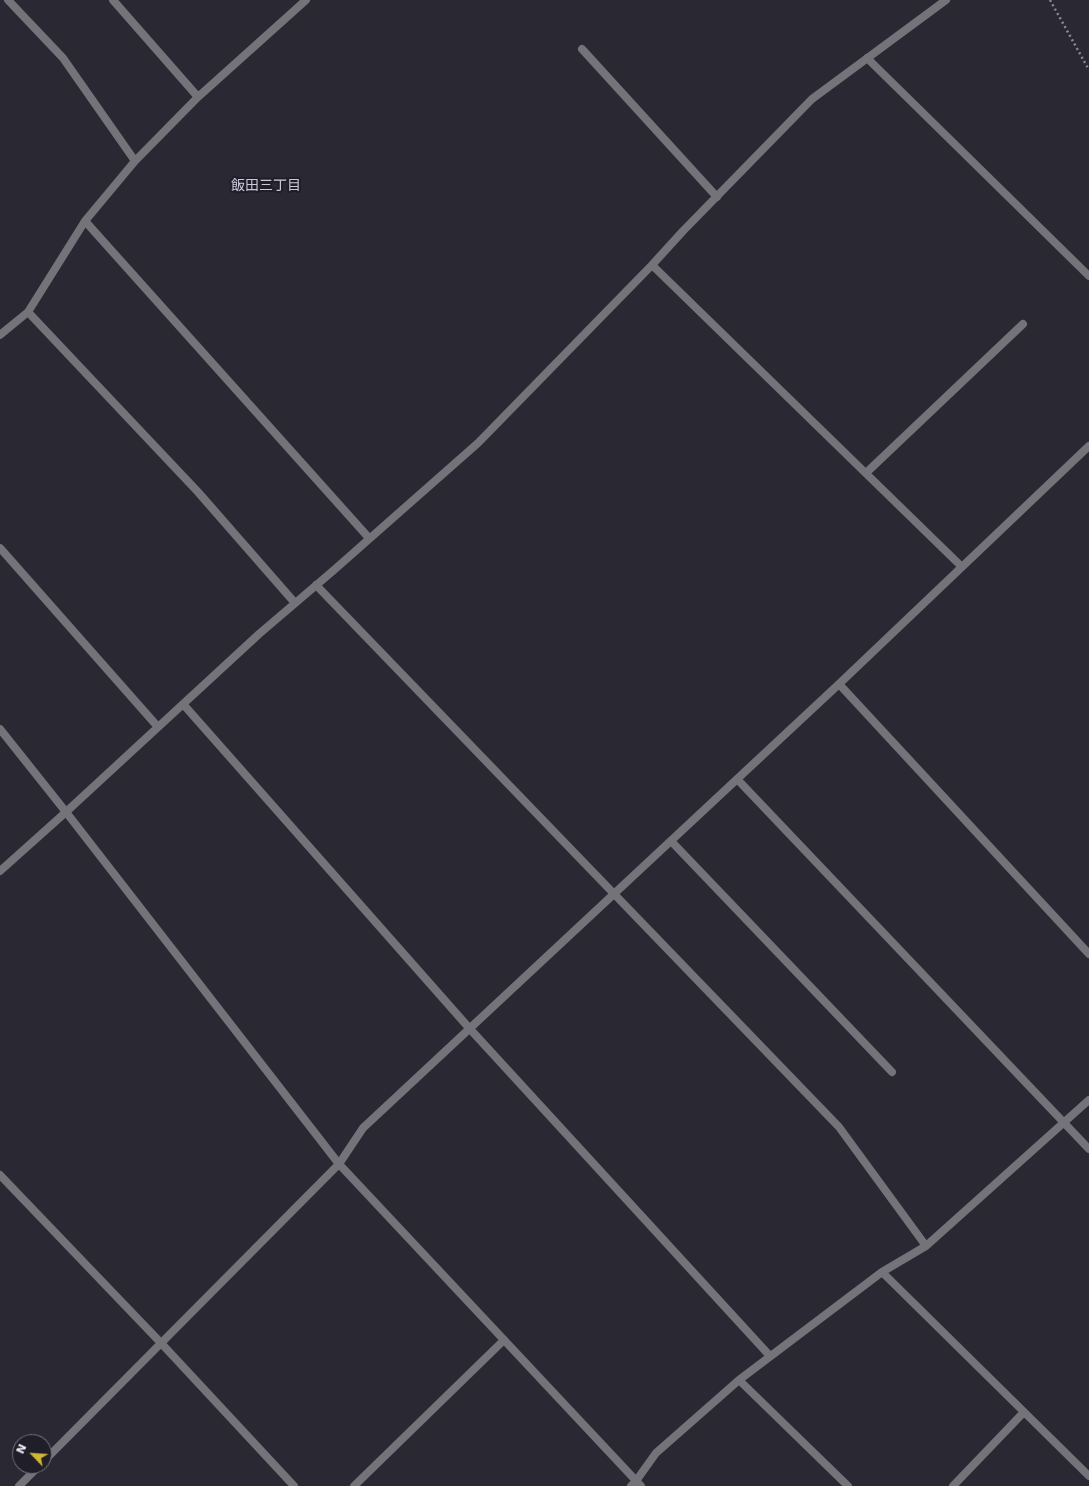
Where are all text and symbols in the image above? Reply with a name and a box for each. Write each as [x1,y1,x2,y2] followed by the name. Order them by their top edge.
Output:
[231,178,301,194] district label: 飯田三丁目
[12,1434,52,1474] north arrow
[14,1442,29,1456] text: N

